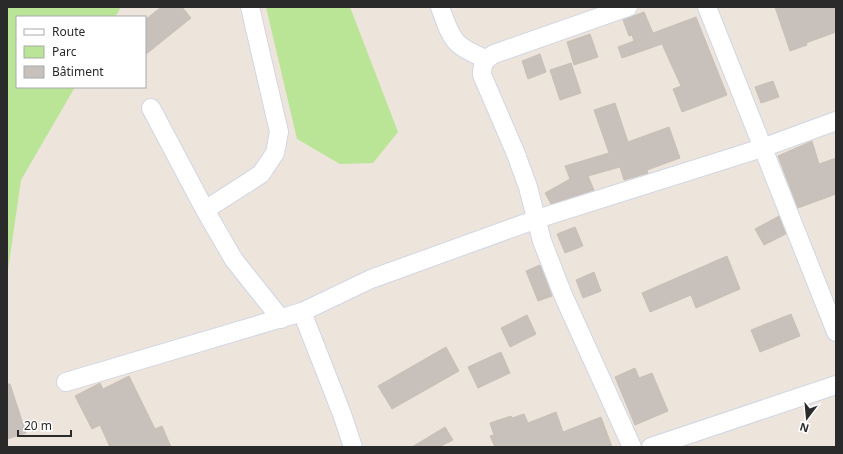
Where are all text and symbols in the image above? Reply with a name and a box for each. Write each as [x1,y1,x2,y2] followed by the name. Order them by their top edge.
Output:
[16,16,146,88] legend
[52,23,85,40] text: Route
[52,43,77,60] text: Parc
[52,63,104,80] text: Bâtiment
[787,398,827,438] north arrow
[18,412,71,438] scale bar
[24,417,52,434] text: 20 m
[798,420,810,437] text: N

